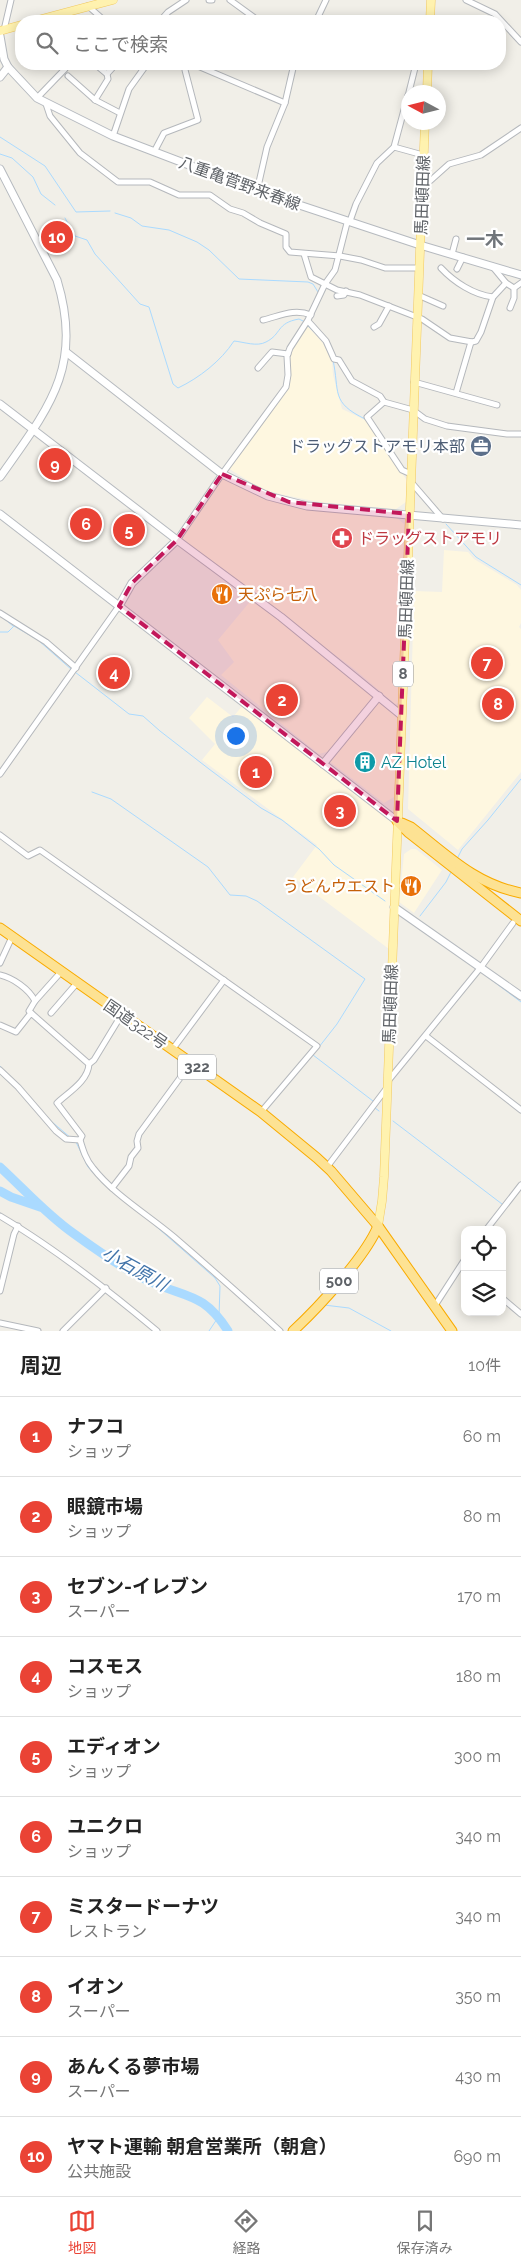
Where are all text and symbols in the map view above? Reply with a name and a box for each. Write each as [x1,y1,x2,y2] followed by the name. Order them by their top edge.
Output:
[15,15,506,70] search box
[33,29,61,57] icon: search
[73,33,168,55] text: ここで検索
[401,85,446,130] north arrow
[176,153,303,214] street label: 八重亀菅野来春線
[412,155,433,235] street label: 馬田頓田線
[41,218,73,256] pin: 10
[466,228,504,250] district label: 一木
[469,434,493,458] office icon: ドラッグストアモリ本部
[289,437,465,456] place label: ドラッグストアモリ本部
[39,445,71,483] pin: 9
[70,505,102,543] pin: 6
[113,511,145,549] pin: 5
[330,526,354,550] pharmacy icon: ドラッグストアモリ
[358,529,502,548] place label: ドラッグストアモリ
[396,559,417,639] street label: 馬田頓田線
[210,582,234,606] restaurant icon: 天ぷら七八
[238,585,318,604] place label: 天ぷら七八
[471,644,503,682] pin: 7
[98,654,130,692] pin: 4
[393,662,413,686] road number: 8
[266,681,298,719] pin: 2
[482,685,514,723] pin: 8
[223,723,249,749] your location
[353,750,377,774] building icon: AZ Hotel
[240,753,272,791] pin: 1
[381,753,447,772] place label: AZ Hotel
[324,792,356,830] pin: 3
[399,874,423,898] restaurant icon: うどんウエスト
[283,877,395,896] place label: うどんウエスト
[380,964,401,1044] street label: 馬田頓田線
[100,996,171,1053] street label: 国道322号
[178,1054,216,1080] road number: 322
[461,1226,506,1316] map controls
[461,1226,506,1271] button: locate
[99,1242,174,1296] water label: 小石原川
[320,1268,358,1294] road number: 500
[461,1271,506,1316] button: layers
[20,1353,62,1378] text: 周辺
[468,1356,501,1375] text: 10件
[67,1415,124,1437] text: ナフコ
[32,1427,40,1446] text: 1
[463,1427,501,1446] text: 60 m
[67,1442,131,1461] text: ショップ
[67,1495,143,1517] text: 眼鏡市場
[31,1507,41,1526] text: 2
[463,1507,501,1526] text: 80 m
[67,1522,131,1541] text: ショップ
[67,1575,208,1597] text: セブン-イレブン
[32,1587,40,1606] text: 3
[457,1587,501,1606] text: 170 m
[67,1602,131,1621] text: スーパー
[67,1655,143,1677] text: コスモス
[31,1667,41,1686] text: 4
[456,1667,501,1686] text: 180 m
[67,1682,131,1701] text: ショップ
[67,1735,161,1757] text: エディオン
[32,1747,40,1766] text: 5
[454,1747,501,1766] text: 300 m
[67,1762,131,1781] text: ショップ
[67,1815,143,1837] text: ユニクロ
[31,1827,41,1846] text: 6
[455,1827,501,1846] text: 340 m
[67,1842,131,1861] text: ショップ
[67,1895,219,1917] text: ミスタードーナツ
[32,1907,40,1926] text: 7
[455,1907,501,1926] text: 340 m
[67,1922,147,1941] text: レストラン
[67,1975,124,1997] text: イオン
[31,1987,41,2006] text: 8
[455,1987,501,2006] text: 350 m
[67,2002,131,2021] text: スーパー
[67,2055,200,2077] text: あんくる夢市場
[31,2067,41,2086] text: 9
[455,2067,501,2086] text: 430 m
[67,2082,131,2101] text: スーパー
[67,2135,338,2157] text: ヤマト運輸 朝倉営業所（朝倉）
[27,2147,45,2166] text: 10
[453,2147,501,2166] text: 690 m
[67,2162,131,2181] text: 公共施設
[68,2207,96,2257] tab: 地図
[232,2207,260,2257] tab: 経路
[397,2207,453,2257] tab: 保存済み

